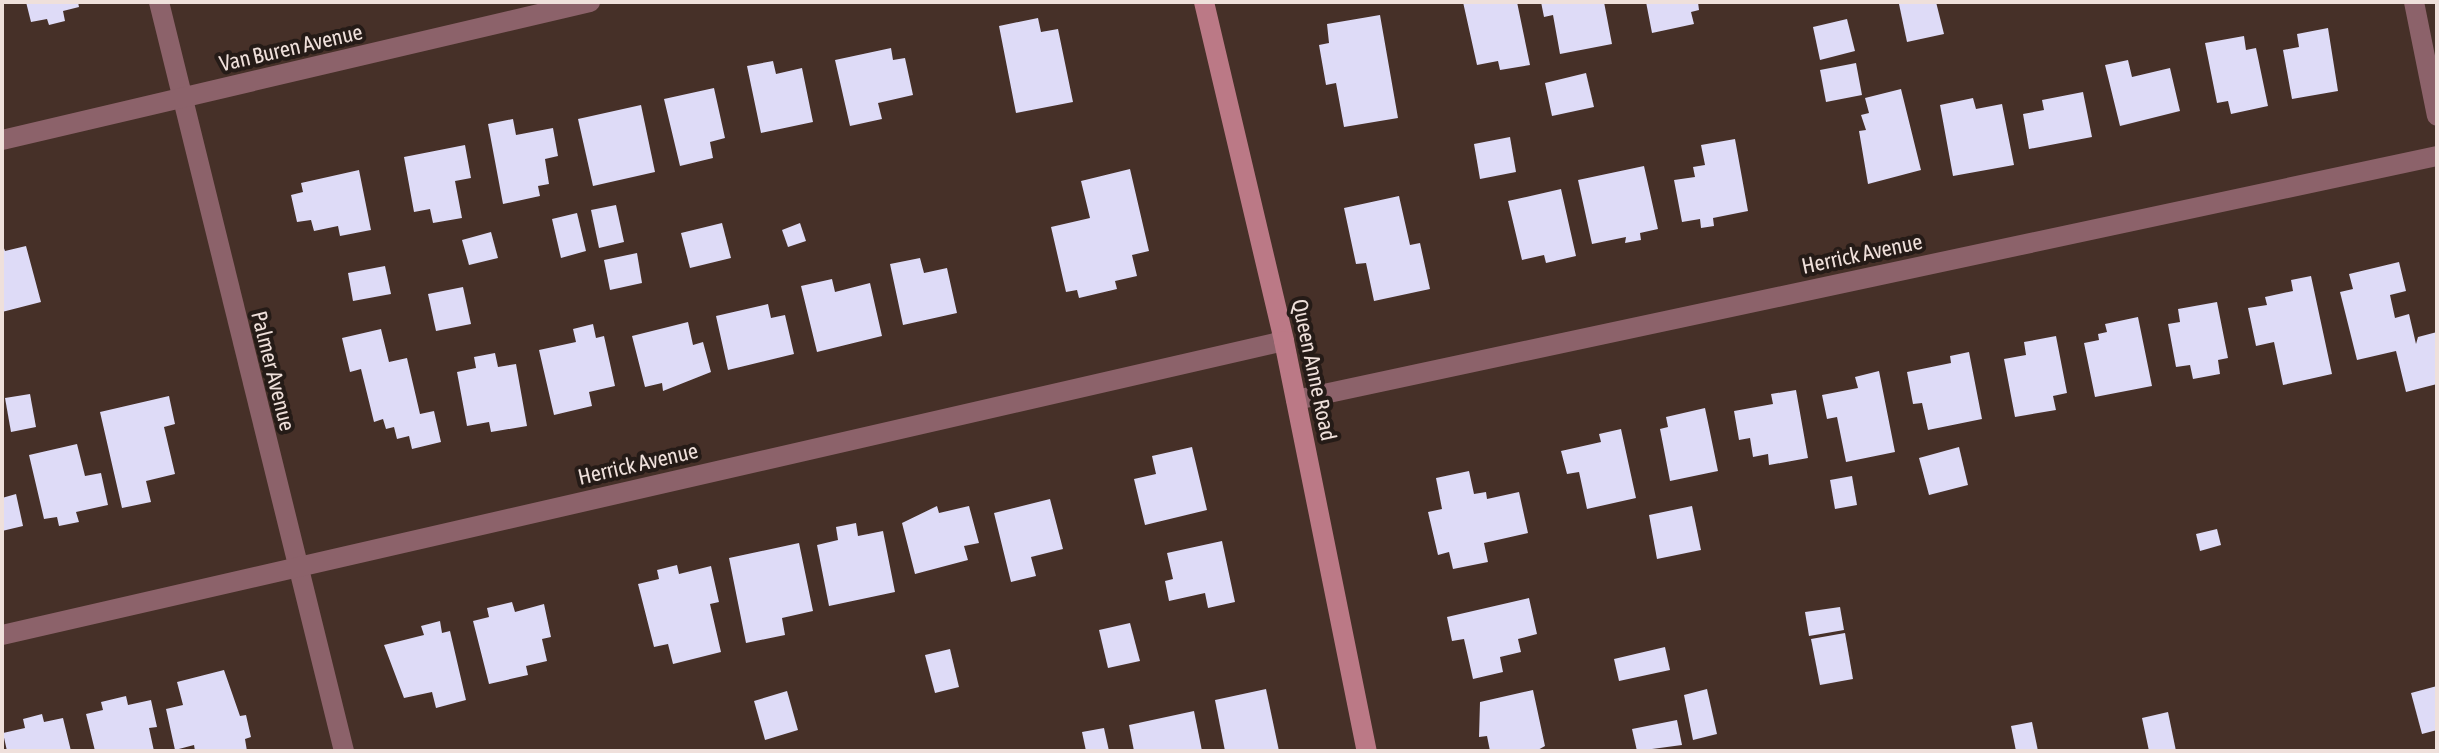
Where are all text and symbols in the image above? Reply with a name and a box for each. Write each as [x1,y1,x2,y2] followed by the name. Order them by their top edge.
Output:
[217,19,365,77] street label: Van Buren Avenue
[1799,228,1925,280] street label: Herrick Avenue
[1286,297,1342,443] street label: Queen Anne Road
[245,308,301,434] street label: Palmer Avenue
[575,437,701,491] street label: Herrick Avenue

